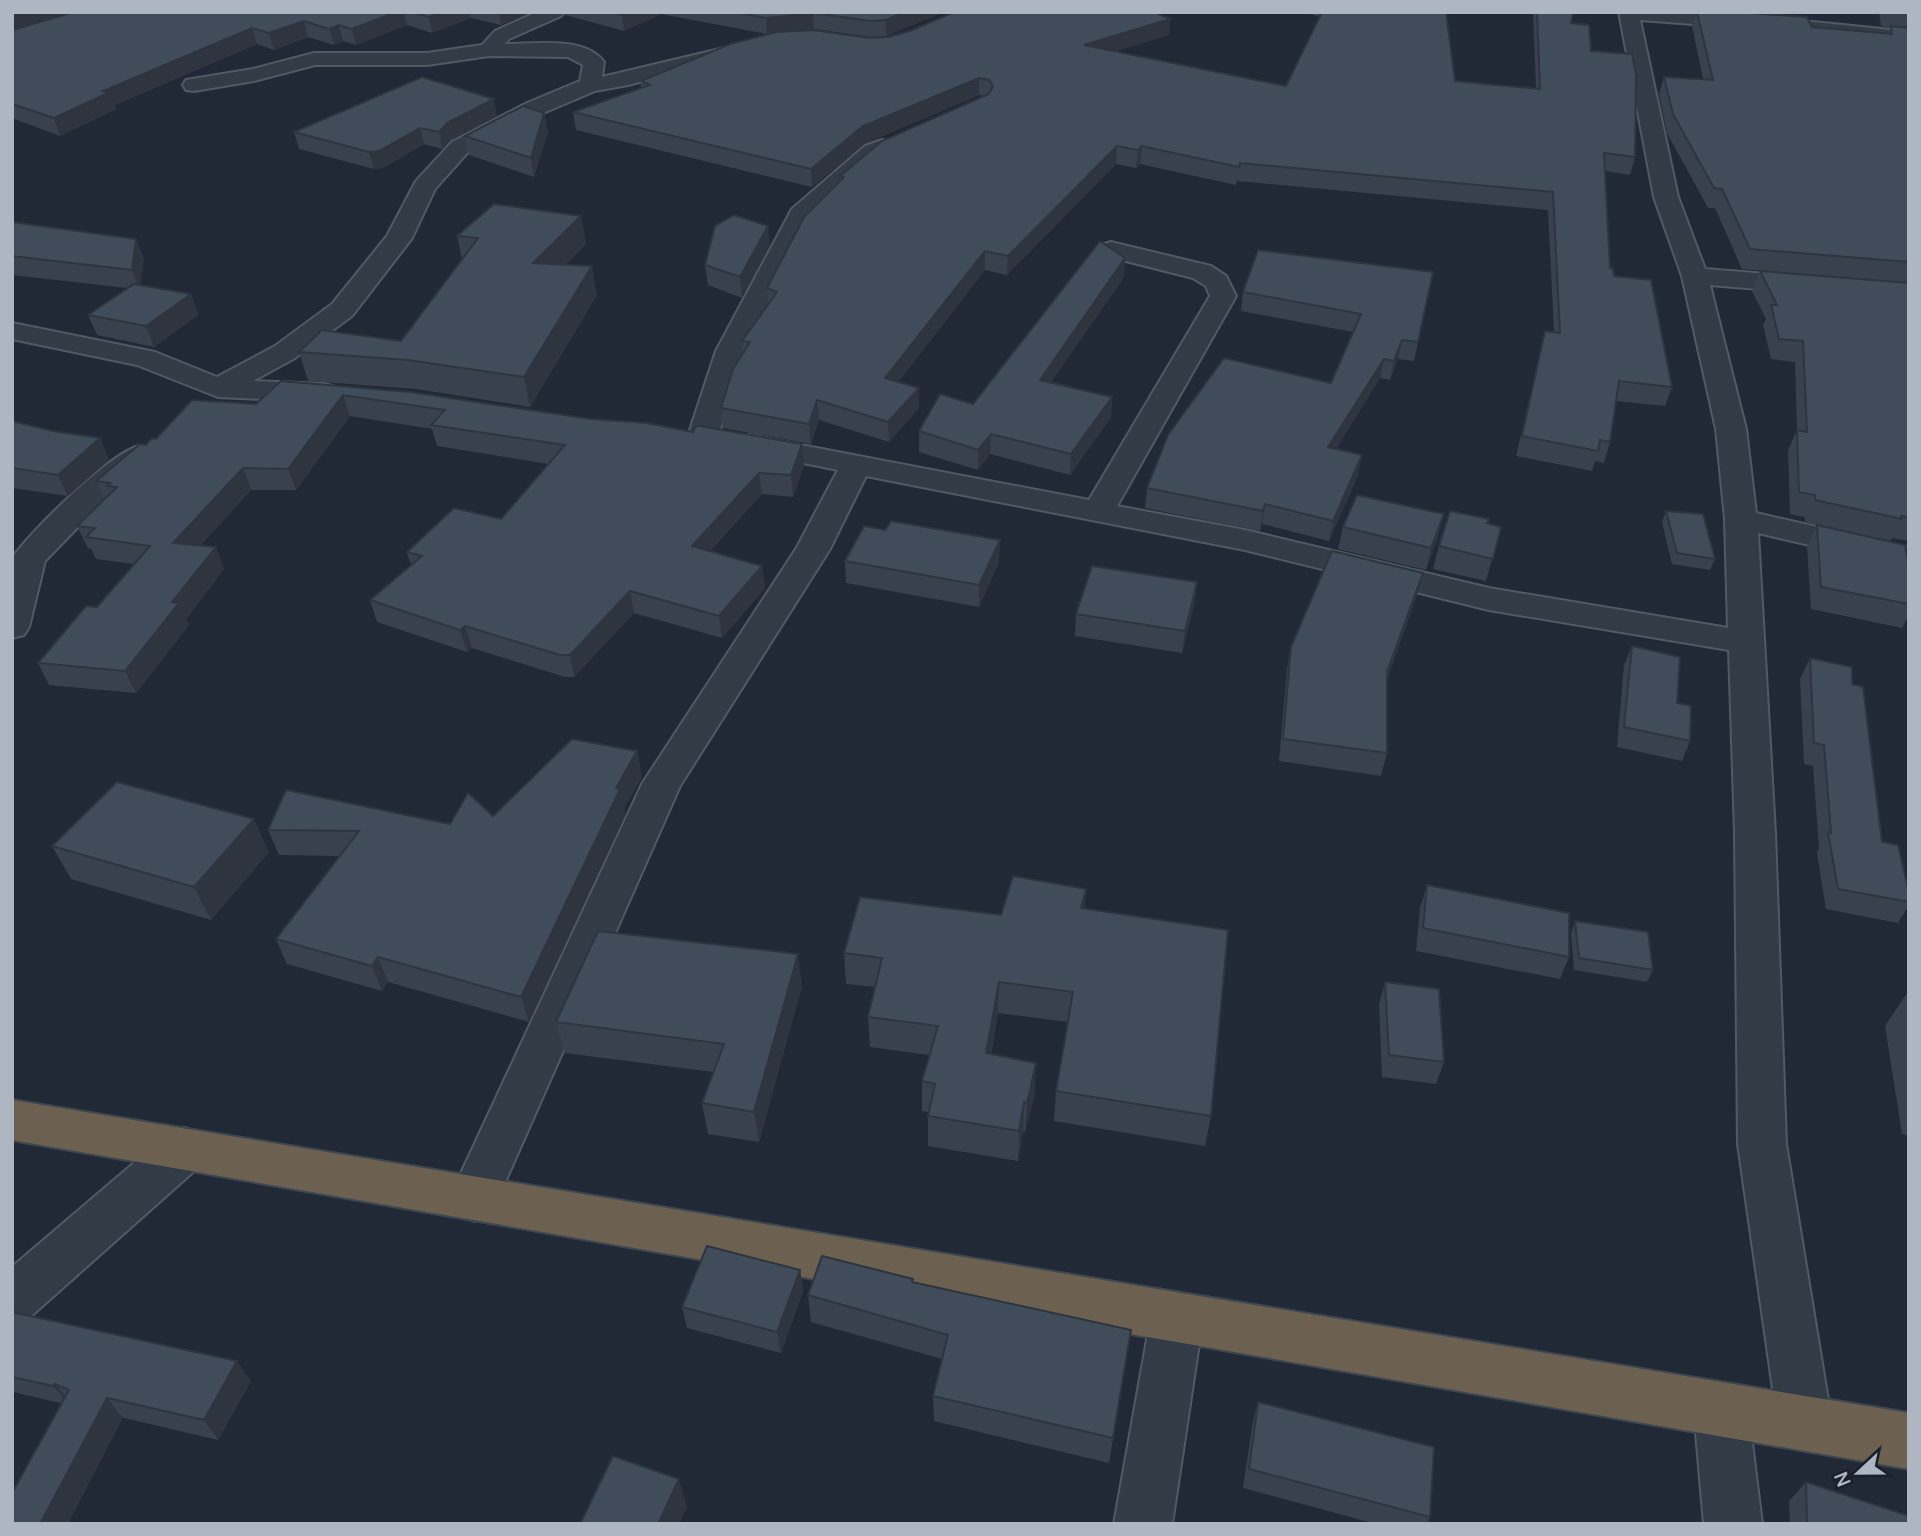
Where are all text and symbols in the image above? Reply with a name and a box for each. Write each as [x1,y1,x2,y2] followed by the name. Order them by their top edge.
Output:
[1823,1438,1893,1508] north arrow
[1828,1468,1857,1491] text: N

